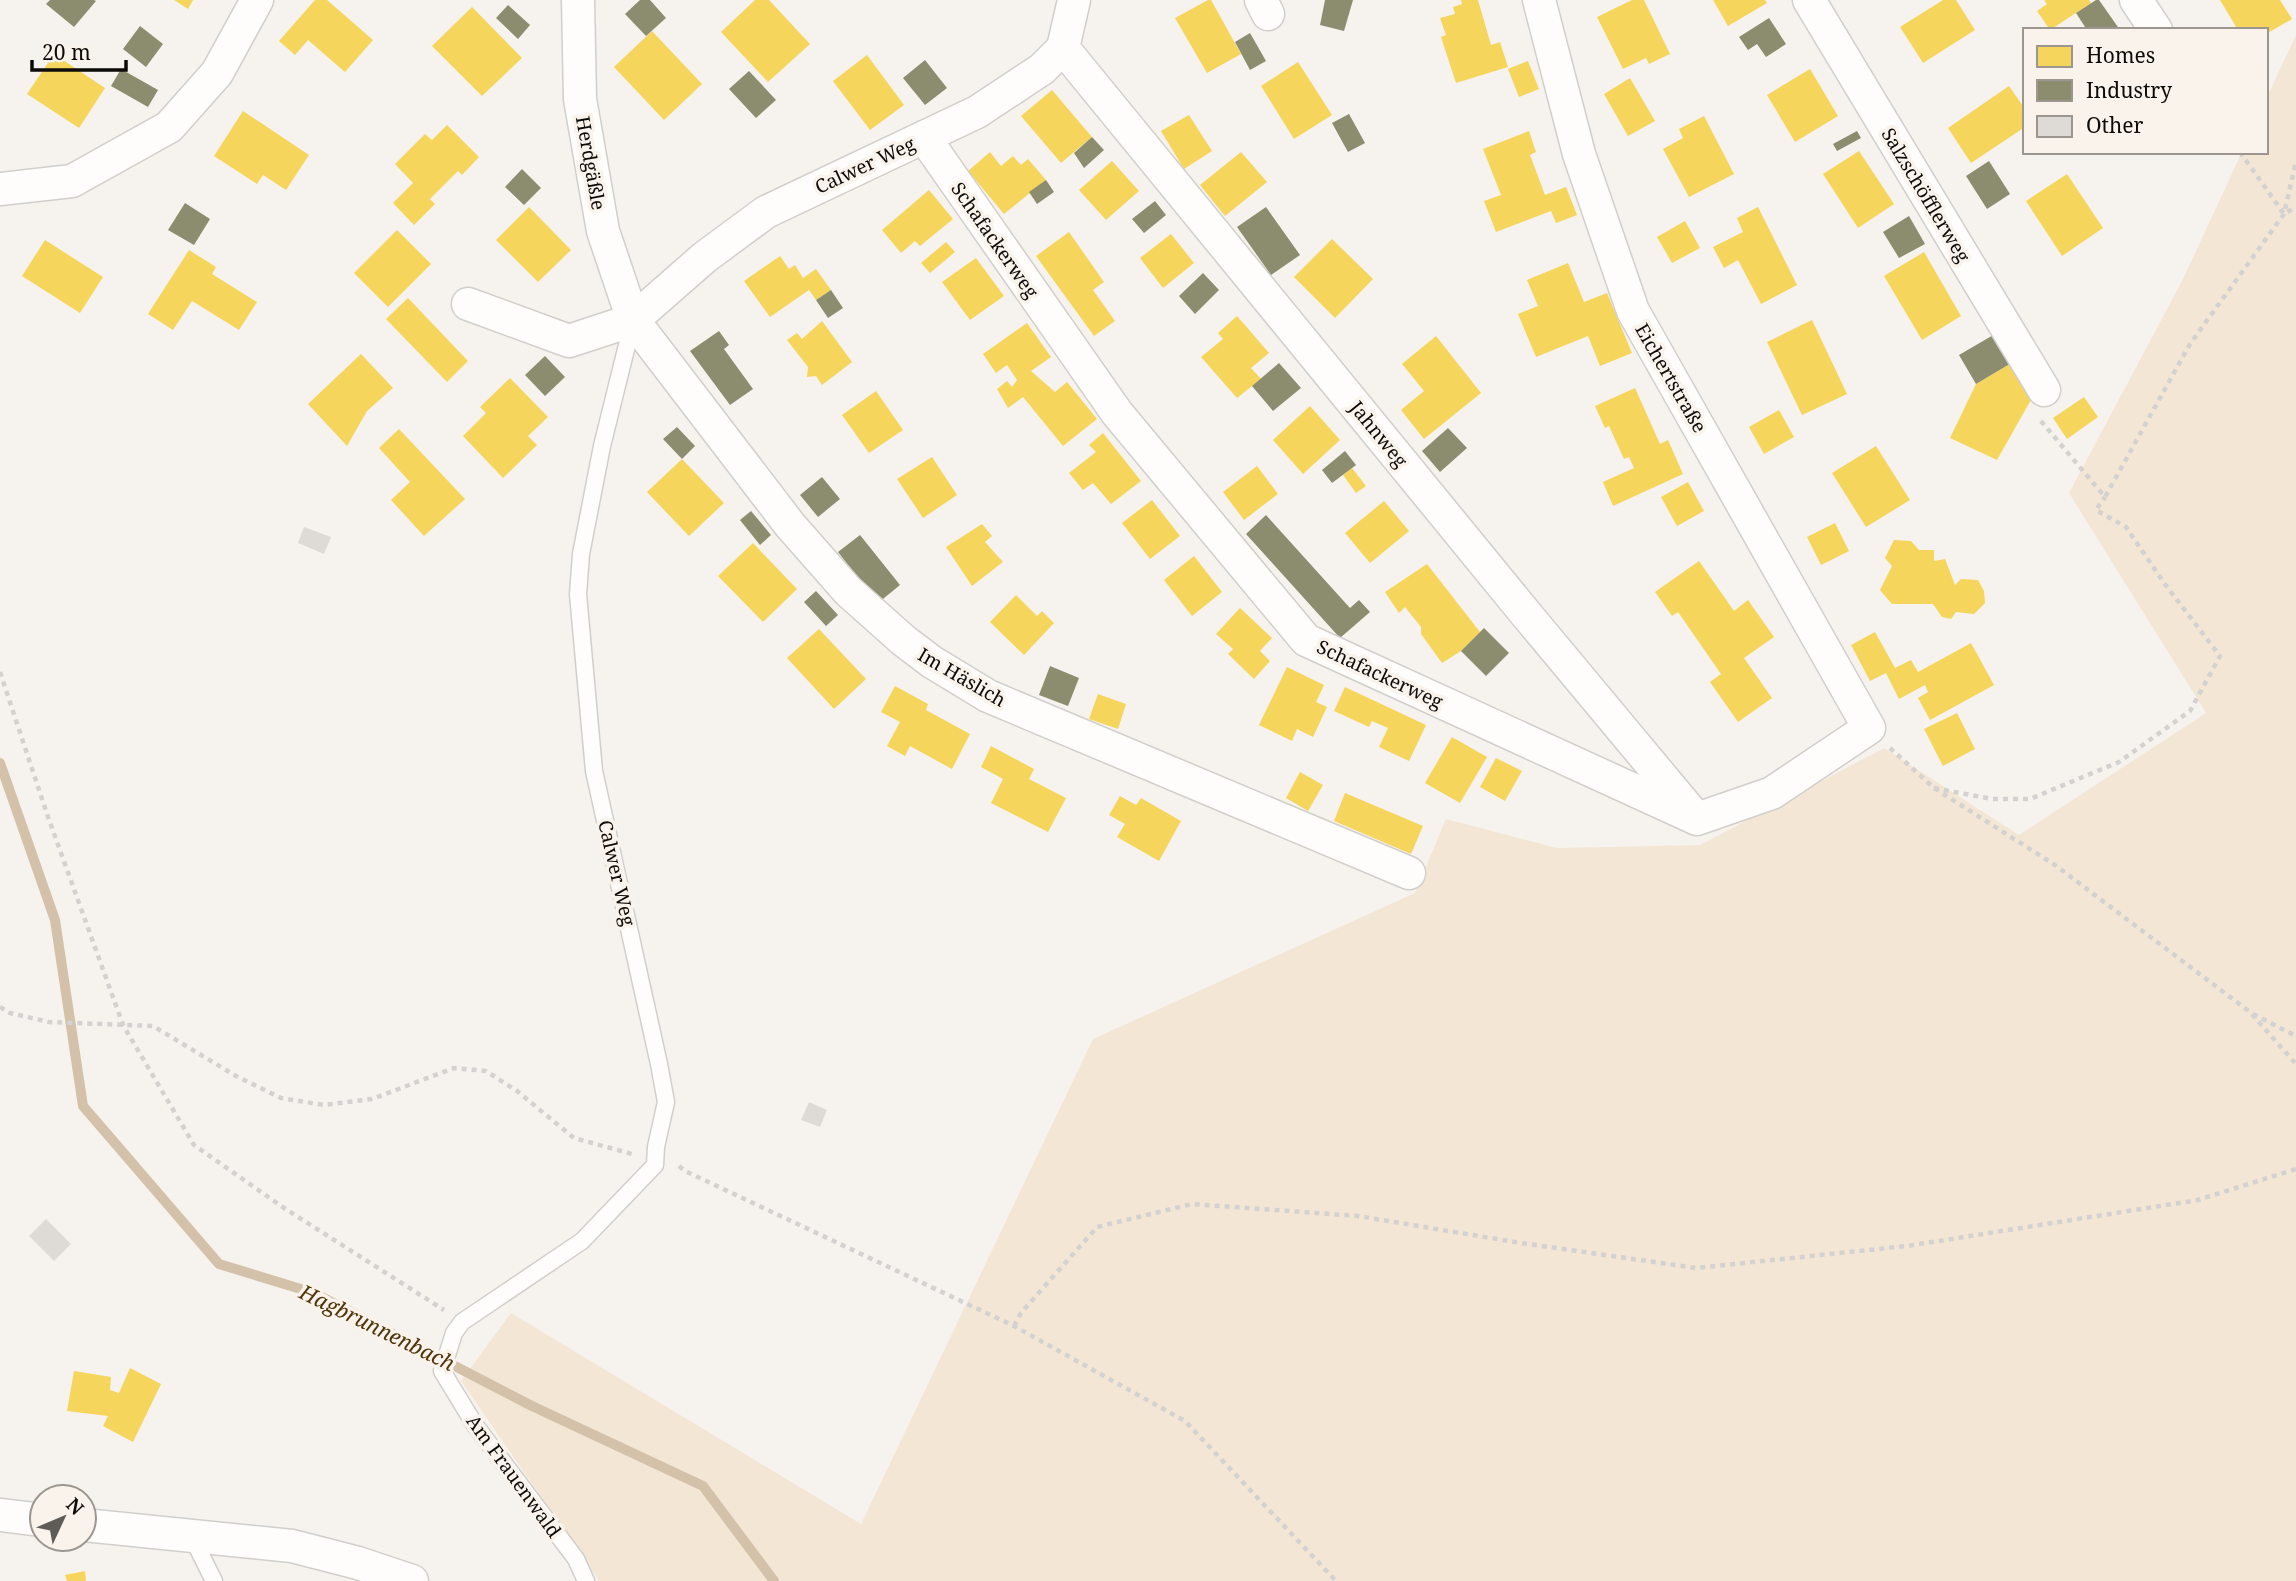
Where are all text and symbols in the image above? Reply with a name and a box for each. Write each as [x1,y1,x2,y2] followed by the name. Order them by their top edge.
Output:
[32,28,126,72] scale bar
[2023,28,2268,154] legend
[42,38,91,66] text: 20 m
[2086,41,2155,69] text: Homes
[2086,76,2172,104] text: Industry
[2086,111,2144,139] text: Other
[570,114,612,212] street label: Herdgäßle
[1876,123,1976,267] street label: Salzschöfflerweg
[811,130,919,200] street label: Calwer Weg
[945,177,1045,303] street label: Schafackerweg
[1629,319,1713,437] street label: Eichertstraße
[1344,395,1414,473] street label: Jahnweg
[1313,633,1447,715] street label: Schafackerweg
[913,641,1011,713] street label: Im Häslich
[592,818,642,928] street label: Calwer Weg
[294,1277,460,1377] water label: Hagbrunnenbach
[461,1409,568,1543] street label: Am Frauenwald
[28,1483,98,1553] north arrow
[61,1492,90,1521] text: N

